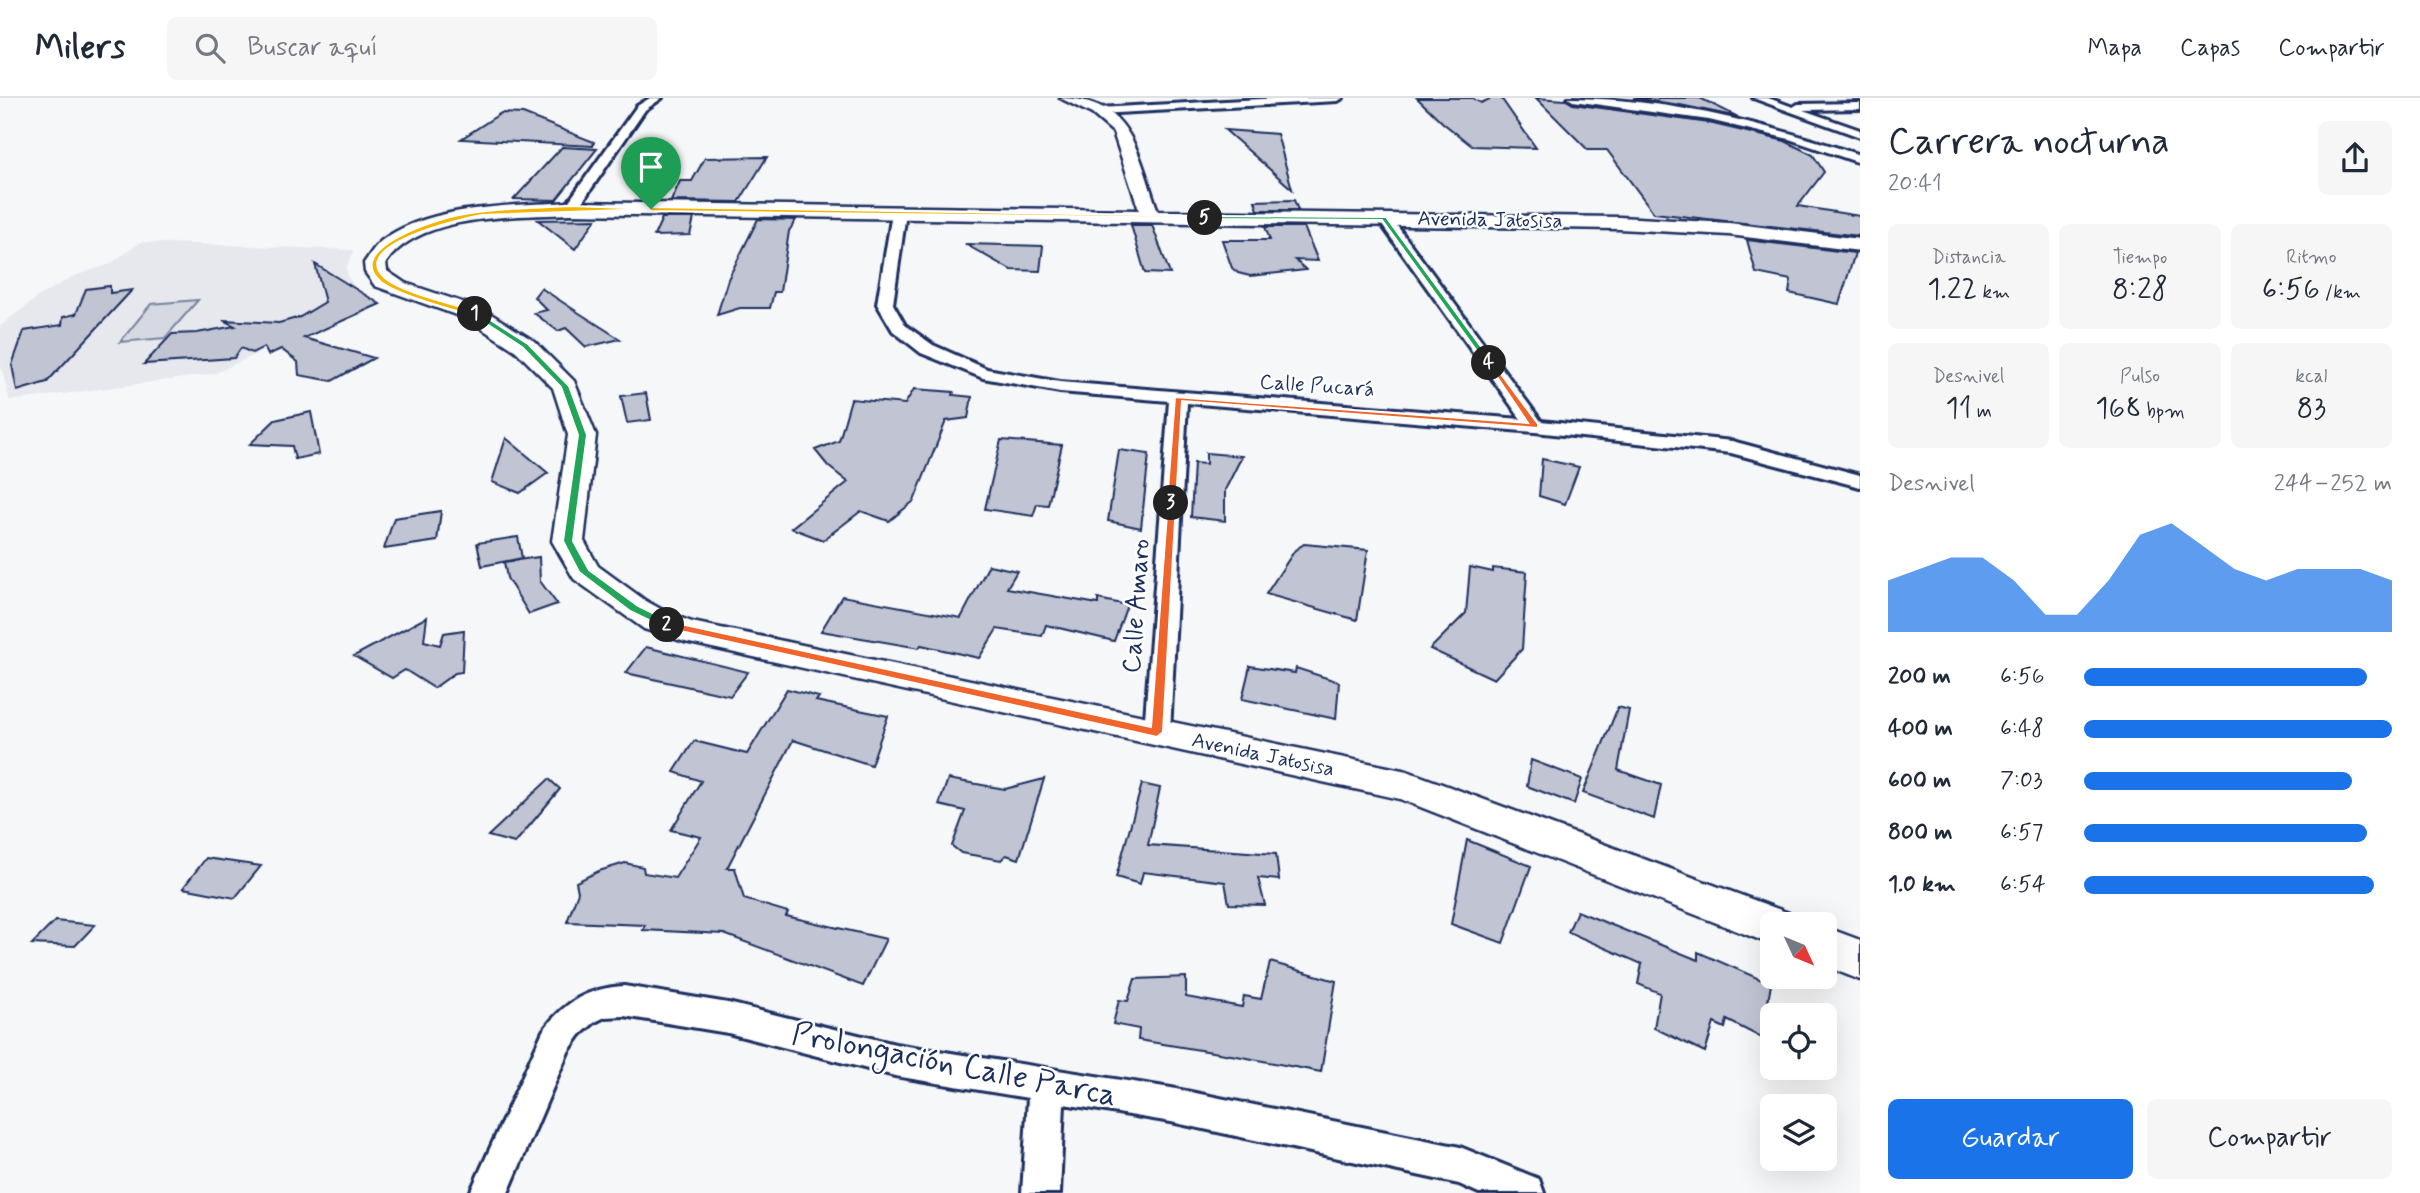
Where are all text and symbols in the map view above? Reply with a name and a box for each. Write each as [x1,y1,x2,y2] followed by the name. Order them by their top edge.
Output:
[167,17,657,80] search box
[35,26,125,70] text: Milers
[191,29,229,67] icon: search
[247,31,378,65] text: Buscar aquí
[2087,33,2142,64] text: Mapa
[2180,33,2240,64] text: Capas
[2278,33,2385,64] text: Compartir
[1888,118,2170,167] text: Carrera nocturna
[2318,121,2392,195] button: share
[621,137,681,209] pin
[632,148,670,186] icon: arrive
[1888,169,1942,199] text: 20:41
[1188,200,1222,236] pin: 5
[1199,205,1210,230] text: 5
[1417,205,1563,235] street label: Avenida Jatosisa
[1932,245,2006,270] text: Distancia
[2113,245,2167,270] text: Tiempo
[2286,245,2336,270] text: Ritmo
[1927,270,1977,309] text: 1.22
[2112,270,2168,309] text: 8:28
[2262,270,2320,309] text: 6:56
[1977,280,2010,305] text: km
[2320,280,2361,305] text: /km
[458,296,492,332] pin: 1
[470,301,479,326] text: 1
[1472,345,1506,380] pin: 4
[1483,350,1494,375] text: 4
[1933,364,2005,389] text: Desnivel
[2120,364,2160,389] text: Pulso
[2295,364,2327,389] text: kcal
[1259,368,1375,404] street label: Calle Pucará
[1945,389,1972,428] text: 11
[2095,389,2141,428] text: 168
[2297,389,2326,428] text: 83
[1972,399,1992,424] text: m
[2141,399,2185,424] text: bpm
[1888,469,1975,499] text: Desnivel
[2274,469,2392,499] text: 244–252 m
[1154,486,1188,520] pin: 3
[1166,490,1175,515] text: 3
[1115,538,1159,674] street label: Calle Amaro
[650,608,684,642] pin: 2
[662,612,671,637] text: 2
[1888,662,1951,692] text: 200 m
[2000,662,2044,692] text: 6:56
[1888,714,1953,744] text: 400 m
[2000,714,2044,744] text: 6:48
[1189,726,1337,784] street label: Avenida Jatosisa
[1888,766,1951,796] text: 600 m
[2000,766,2043,796] text: 7:03
[1888,818,1952,848] text: 800 m
[2000,818,2043,848] text: 6:57
[1888,870,1956,900] text: 1.0 km
[2000,870,2046,900] text: 6:54
[1760,912,1838,989] north arrow
[1760,912,1837,1171] map controls
[1760,1003,1837,1080] button: locate
[788,1013,1120,1119] street label: Prolongación Calle Parca
[1760,1094,1837,1171] button: layers
[1888,1099,2133,1179] button: Guardar
[2147,1099,2392,1179] button: Compartir

